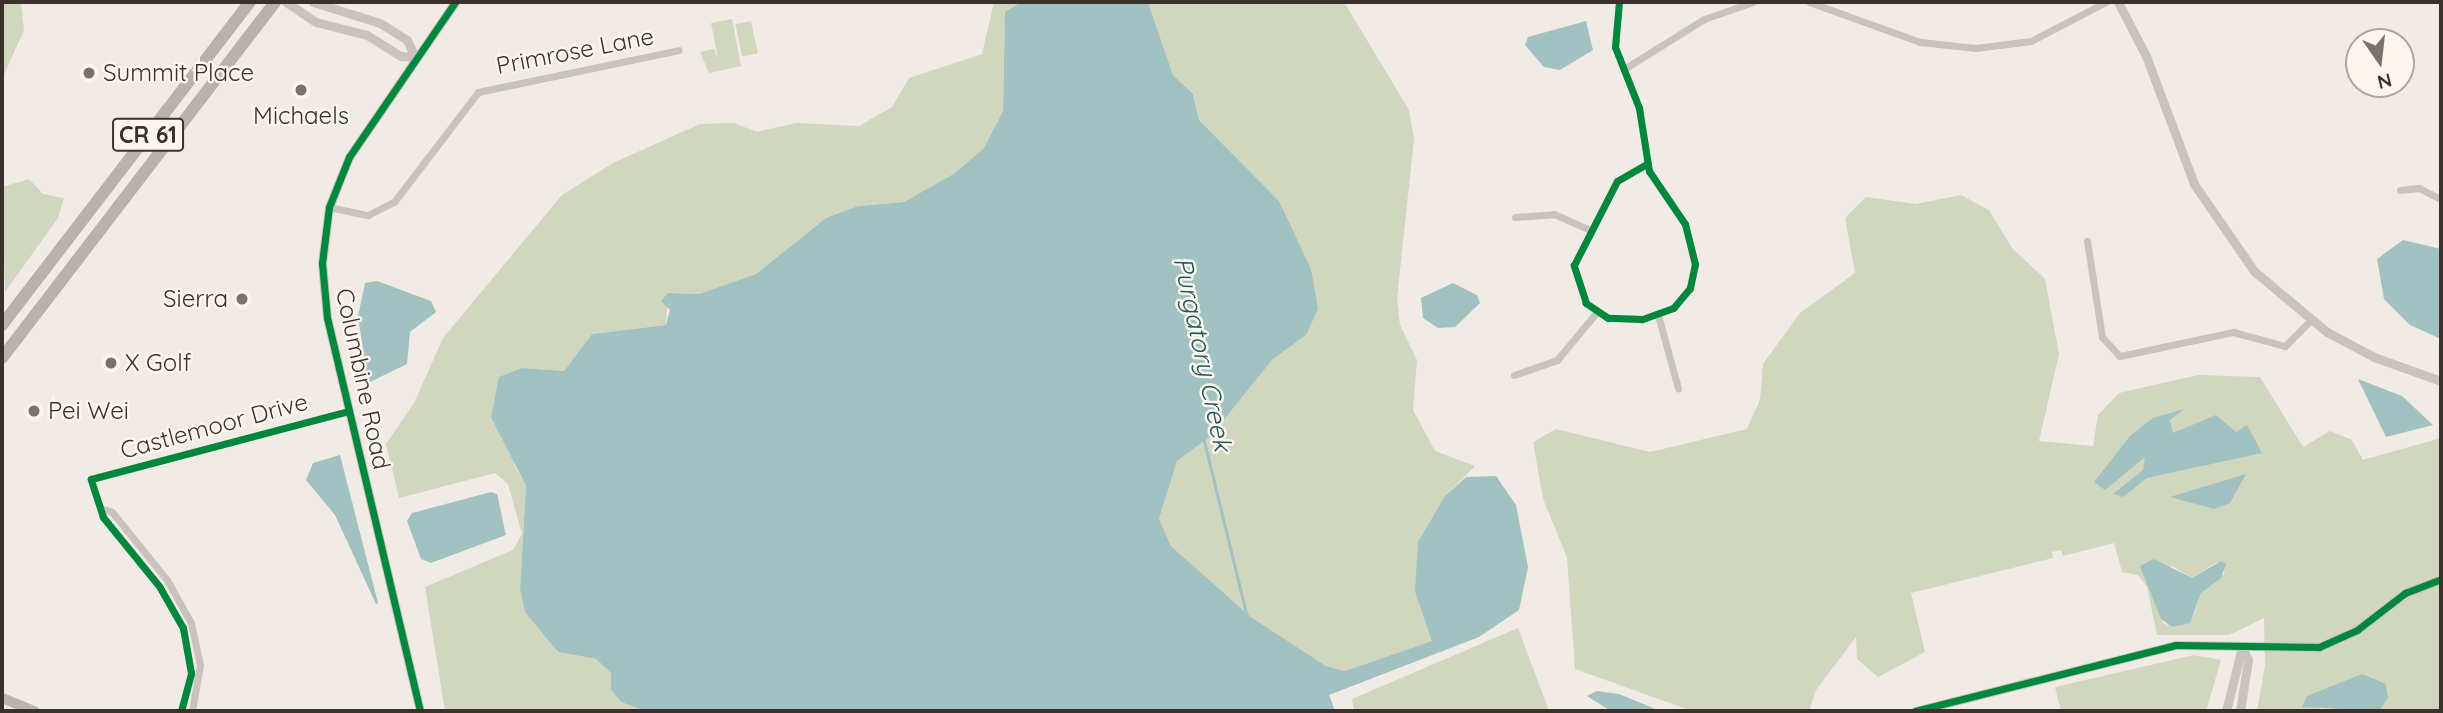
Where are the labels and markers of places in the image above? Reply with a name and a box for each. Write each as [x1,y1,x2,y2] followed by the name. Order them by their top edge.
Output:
[103,59,254,87] place label: Summit Place
[81,65,97,81] marker: Summit Place
[293,82,309,98] marker: Michaels
[253,102,349,130] place label: Michaels
[163,285,228,313] place label: Sierra
[234,291,250,307] marker: Sierra
[125,349,191,377] place label: X Golf
[103,355,119,371] marker: X Golf
[48,397,129,425] place label: Pei Wei
[26,403,42,419] marker: Pei Wei

